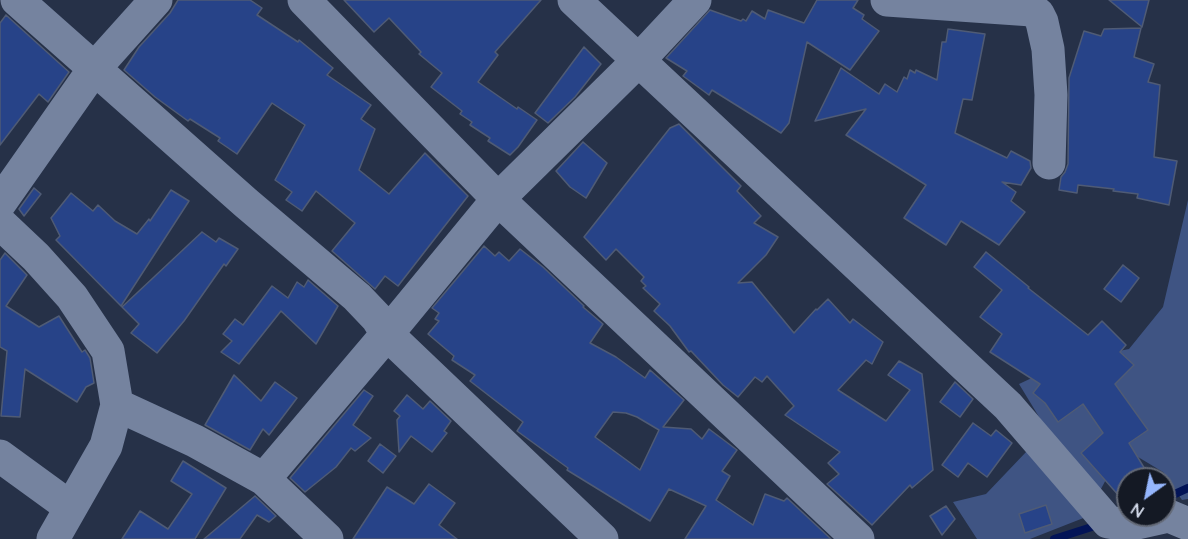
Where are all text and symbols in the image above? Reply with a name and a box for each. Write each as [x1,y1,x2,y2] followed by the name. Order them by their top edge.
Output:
[1116,467,1176,527] north arrow
[1127,499,1148,522] text: N

